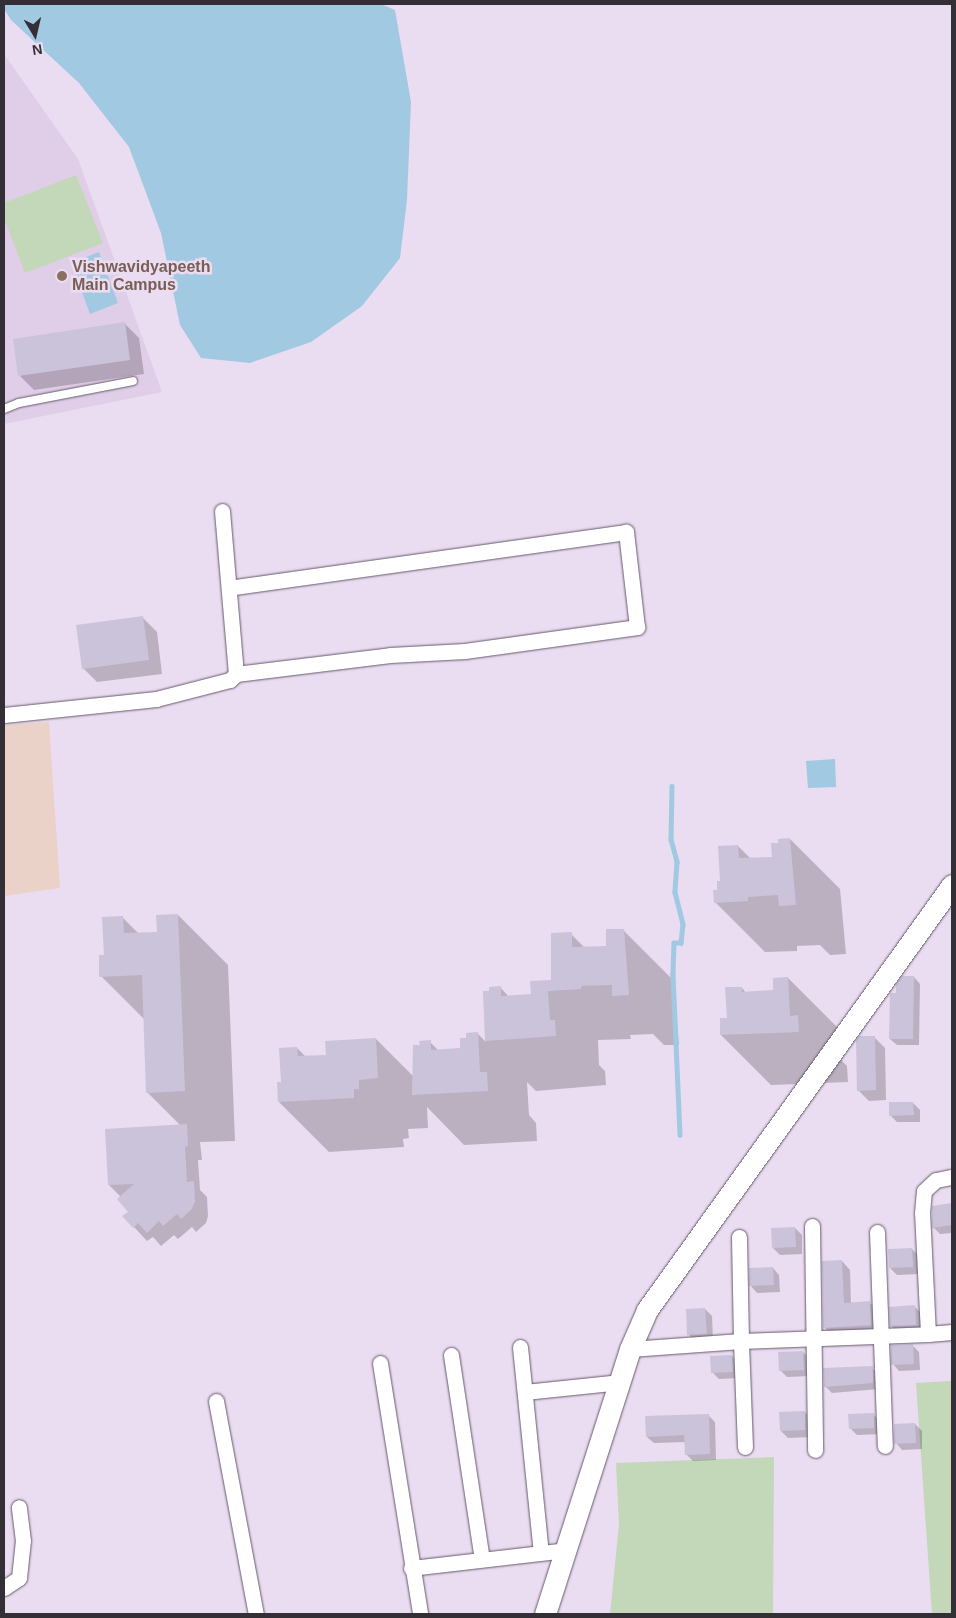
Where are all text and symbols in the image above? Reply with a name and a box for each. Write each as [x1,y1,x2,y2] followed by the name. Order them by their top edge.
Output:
[10,10,60,60] north arrow
[31,41,44,59] text: N
[72,257,210,295] place label: Vishwavidyapeeth Main Campus
[56,270,68,282] marker: Vishwavidyapeeth Main Campus

